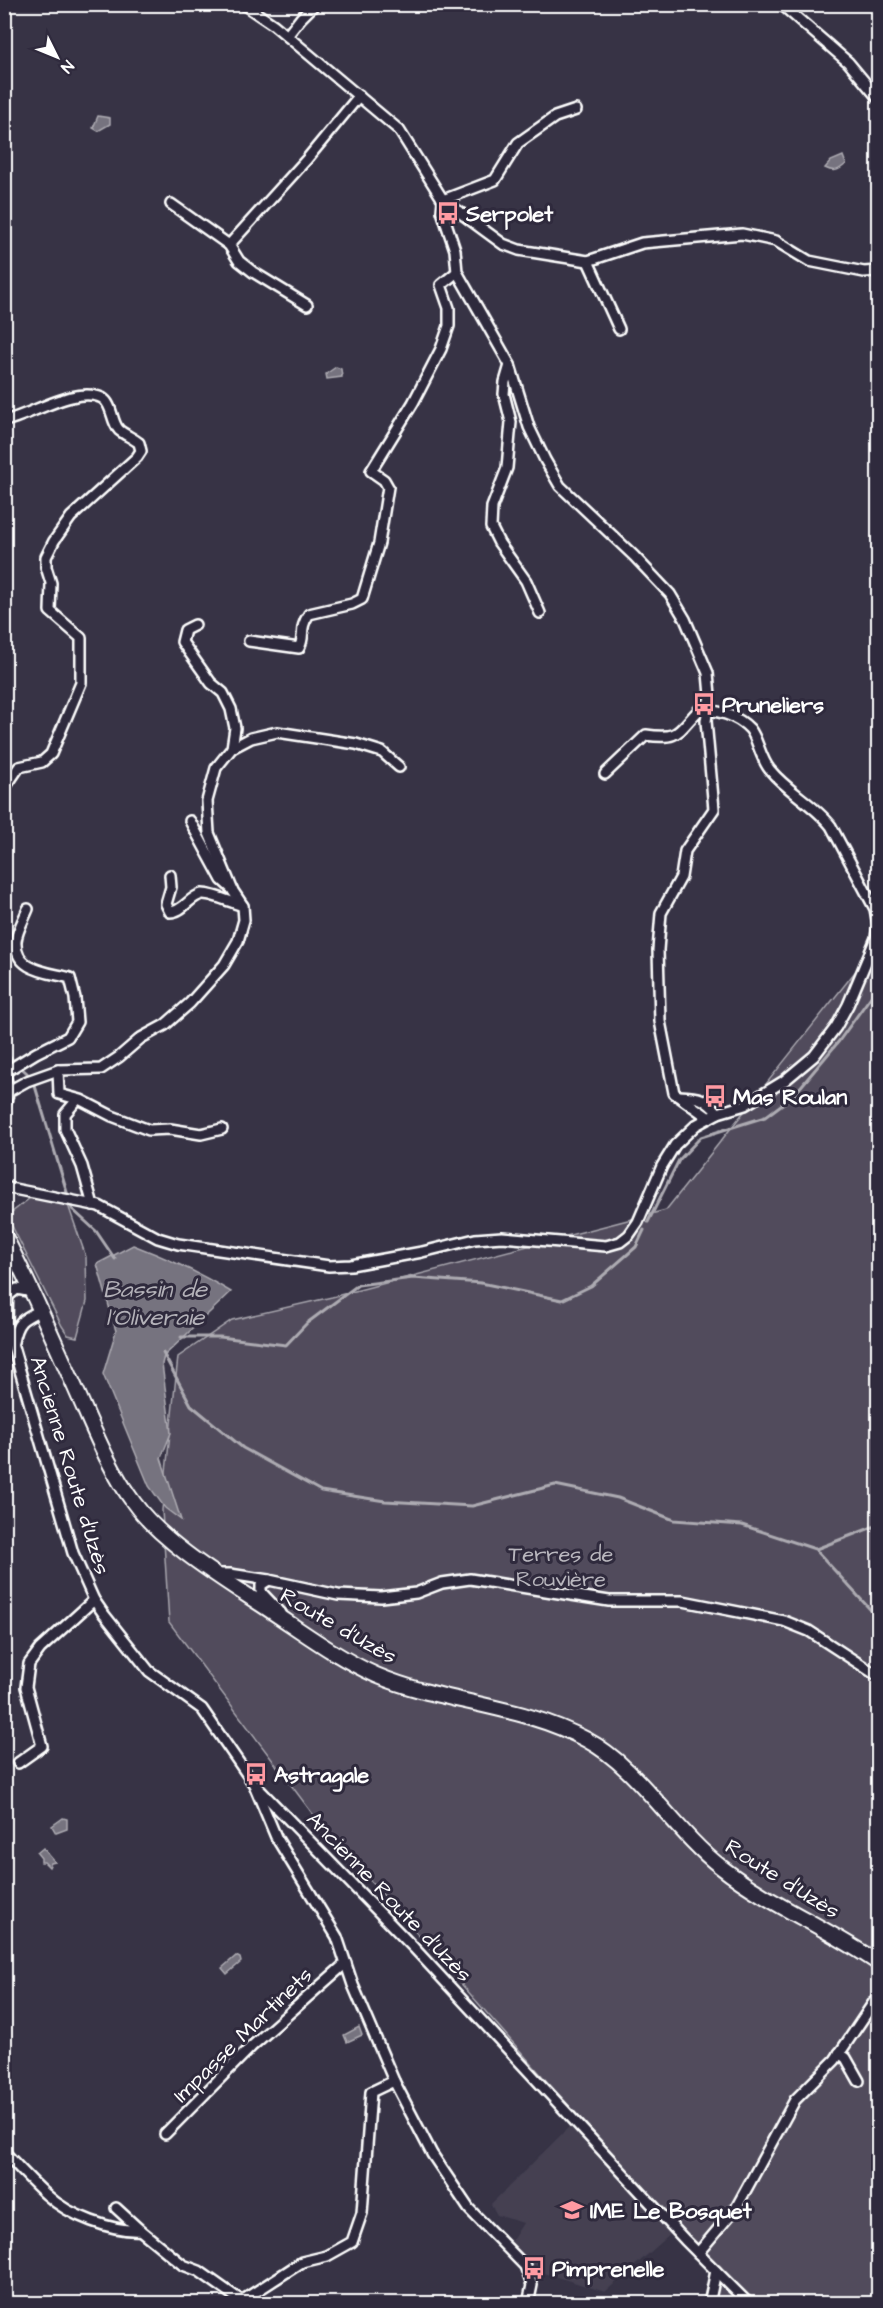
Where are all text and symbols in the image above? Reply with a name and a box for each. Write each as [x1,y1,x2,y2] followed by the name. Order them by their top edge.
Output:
[27,27,87,87] north arrow
[56,55,79,78] text: N
[465,199,554,230] place label: Serpolet
[435,200,461,226] bus stop icon: Serpolet
[722,690,824,721] place label: Pruneliers
[691,691,717,717] bus stop icon: Pruneliers
[733,1082,847,1113] place label: Mas Roulan
[702,1083,728,1109] bus stop icon: Mas Roulan
[103,1273,208,1335] water label: Bassin de l'Oliveraie
[22,1352,118,1578] street label: Ancienne Route d'Uzès
[509,1539,614,1595] park label: Terres de Rouvière
[274,1580,402,1672] street label: Route d'Uzès
[274,1760,369,1792] place label: Astragale
[243,1761,269,1787] bus stop icon: Astragale
[299,1805,479,1989] street label: Ancienne Route d'Uzès
[719,1832,845,1927] street label: Route d'Uzès
[166,1960,320,2110] street label: Impasse Martinets
[590,2196,753,2227] place label: IME Le Bosquet
[559,2197,585,2223] school or university icon: IME Le Bosquet
[552,2254,665,2285] place label: Pimprenelle
[521,2255,547,2281] bus stop icon: Pimprenelle

